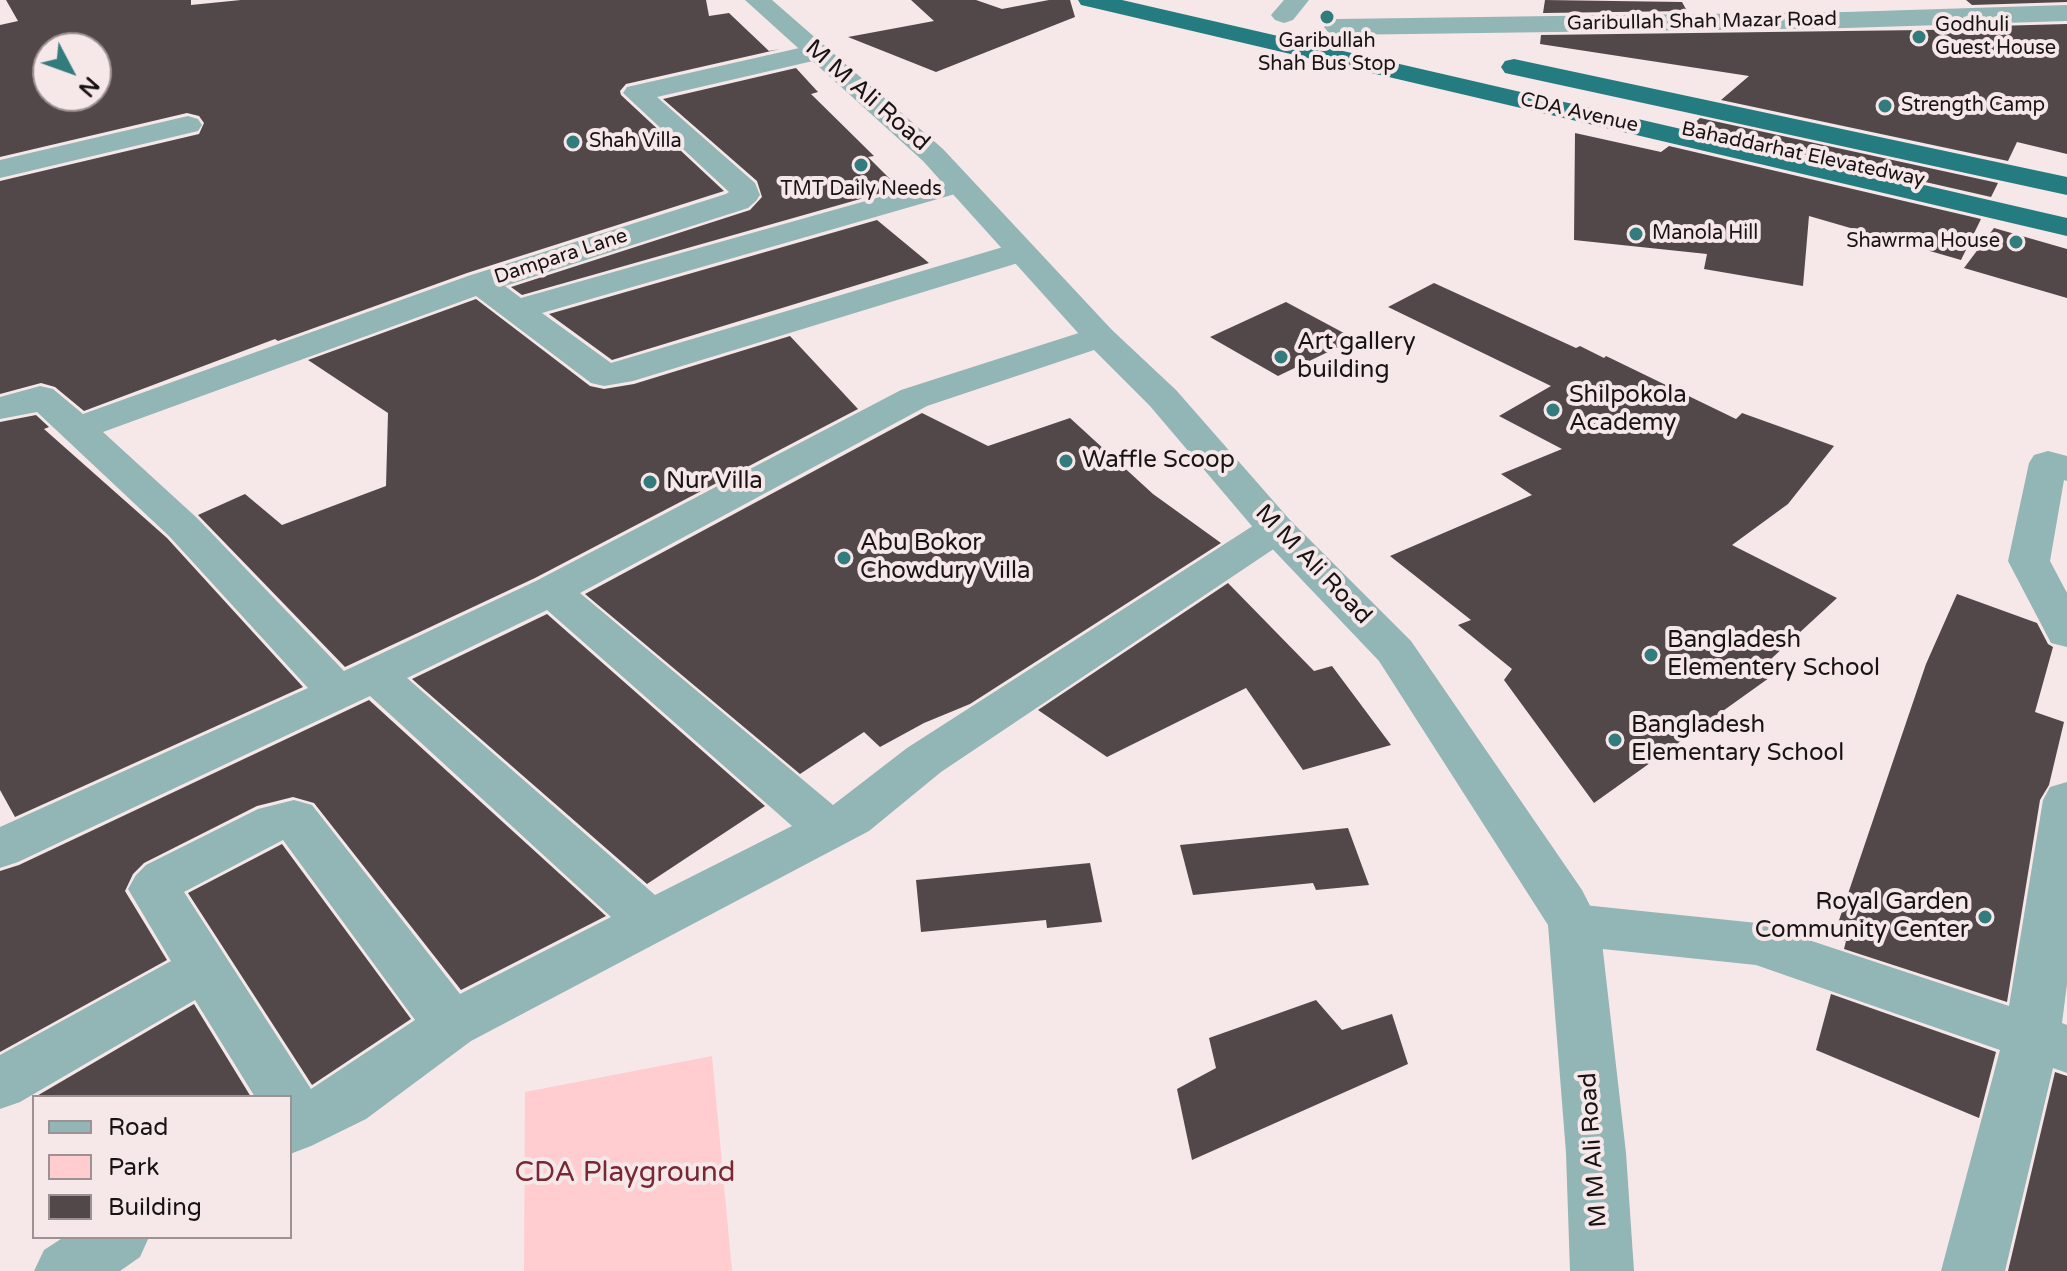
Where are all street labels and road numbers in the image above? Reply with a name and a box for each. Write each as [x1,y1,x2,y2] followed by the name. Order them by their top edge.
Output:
[1567,8,1837,36] street label: Garibullah Shah Mazar Road
[799,34,935,158] street label: M M Ali Road
[1518,88,1640,138] street label: CDA Avenue
[1679,117,1927,193] street label: Bahaddarhat Elevatedway
[491,224,631,290] street label: Dampara Lane
[1249,499,1377,631] street label: M M Ali Road
[1574,1072,1614,1228] street label: M M Ali Road

